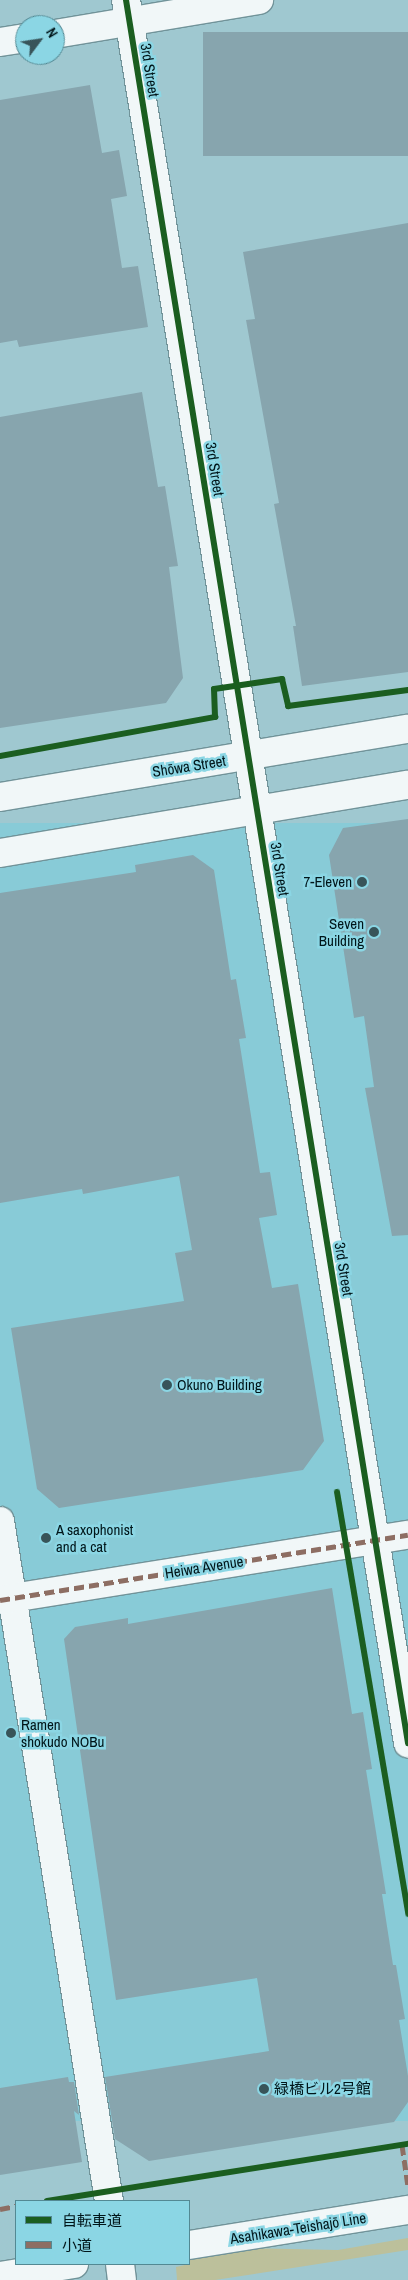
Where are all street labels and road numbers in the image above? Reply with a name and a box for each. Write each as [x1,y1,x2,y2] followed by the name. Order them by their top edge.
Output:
[137,42,163,98] street label: 3rd Street
[202,441,228,497] street label: 3rd Street
[151,751,227,781] street label: Shōwa Street
[267,841,293,897] street label: 3rd Street
[331,1241,357,1297] street label: 3rd Street
[163,1552,245,1582] street label: Heiwa Avenue
[229,2208,367,2248] street label: Asahikawa-Teishajō Line

